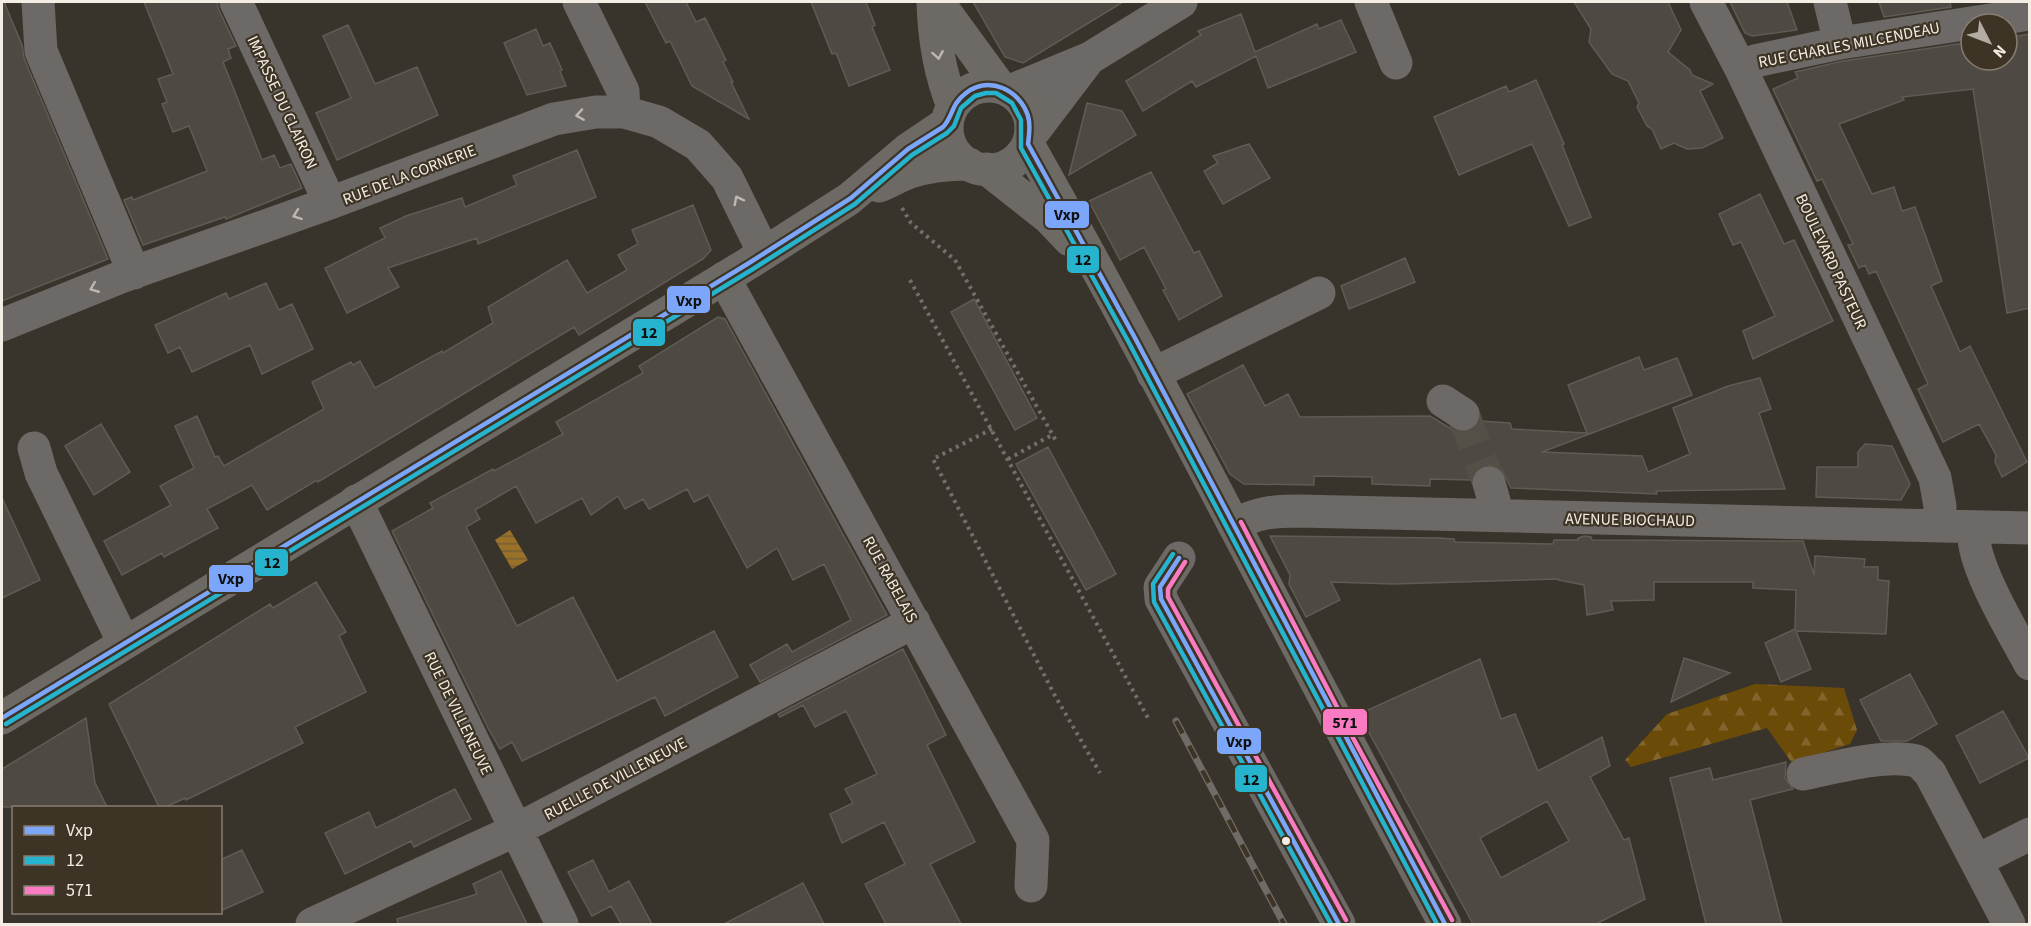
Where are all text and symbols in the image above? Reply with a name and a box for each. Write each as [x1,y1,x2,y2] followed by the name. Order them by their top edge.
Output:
[1959,12,2019,72] north arrow
[1757,17,1942,73] street label: RUE CHARLES MILCENDEAU
[242,32,323,173] street label: IMPASSE DU CLAIRON
[1988,40,2011,63] text: N
[931,49,944,59] one-way arrow
[575,108,585,121] one-way arrow
[340,139,479,210] street label: RUE DE LA CORNERIE
[1790,190,1872,333] street label: BOULEVARD PASTEUR
[734,196,745,207] one-way arrow
[1044,200,1090,229] line badge: Vxp
[1053,204,1080,226] text: Vxp
[293,207,303,220] one-way arrow
[1066,245,1100,274] line badge: 12
[1075,249,1091,271] text: 12
[90,281,101,293] one-way arrow
[666,285,711,314] line badge: Vxp
[675,290,702,312] text: Vxp
[632,318,666,347] line badge: 12
[641,322,657,344] text: 12
[1565,508,1695,532] street label: AVENUE BIOCHAUD
[857,532,923,627] street label: RUE RABELAIS
[254,548,289,577] line badge: 12
[264,552,280,574] text: 12
[208,564,254,593] line badge: Vxp
[217,568,244,590] text: Vxp
[419,648,498,779] street label: RUE DE VILLENEUVE
[1322,708,1368,736] line badge: 571
[1332,712,1358,734] text: 571
[1216,727,1262,755] line badge: Vxp
[1225,731,1252,753] text: Vxp
[540,732,691,826] street label: RUELLE DE VILLENEUVE
[1234,764,1268,793] line badge: 12
[1243,769,1259,791] text: 12
[12,806,222,914] legend
[66,818,93,843] text: Vxp
[1280,835,1292,847] unlabelled marker
[66,848,84,873] text: 12
[66,878,93,903] text: 571

